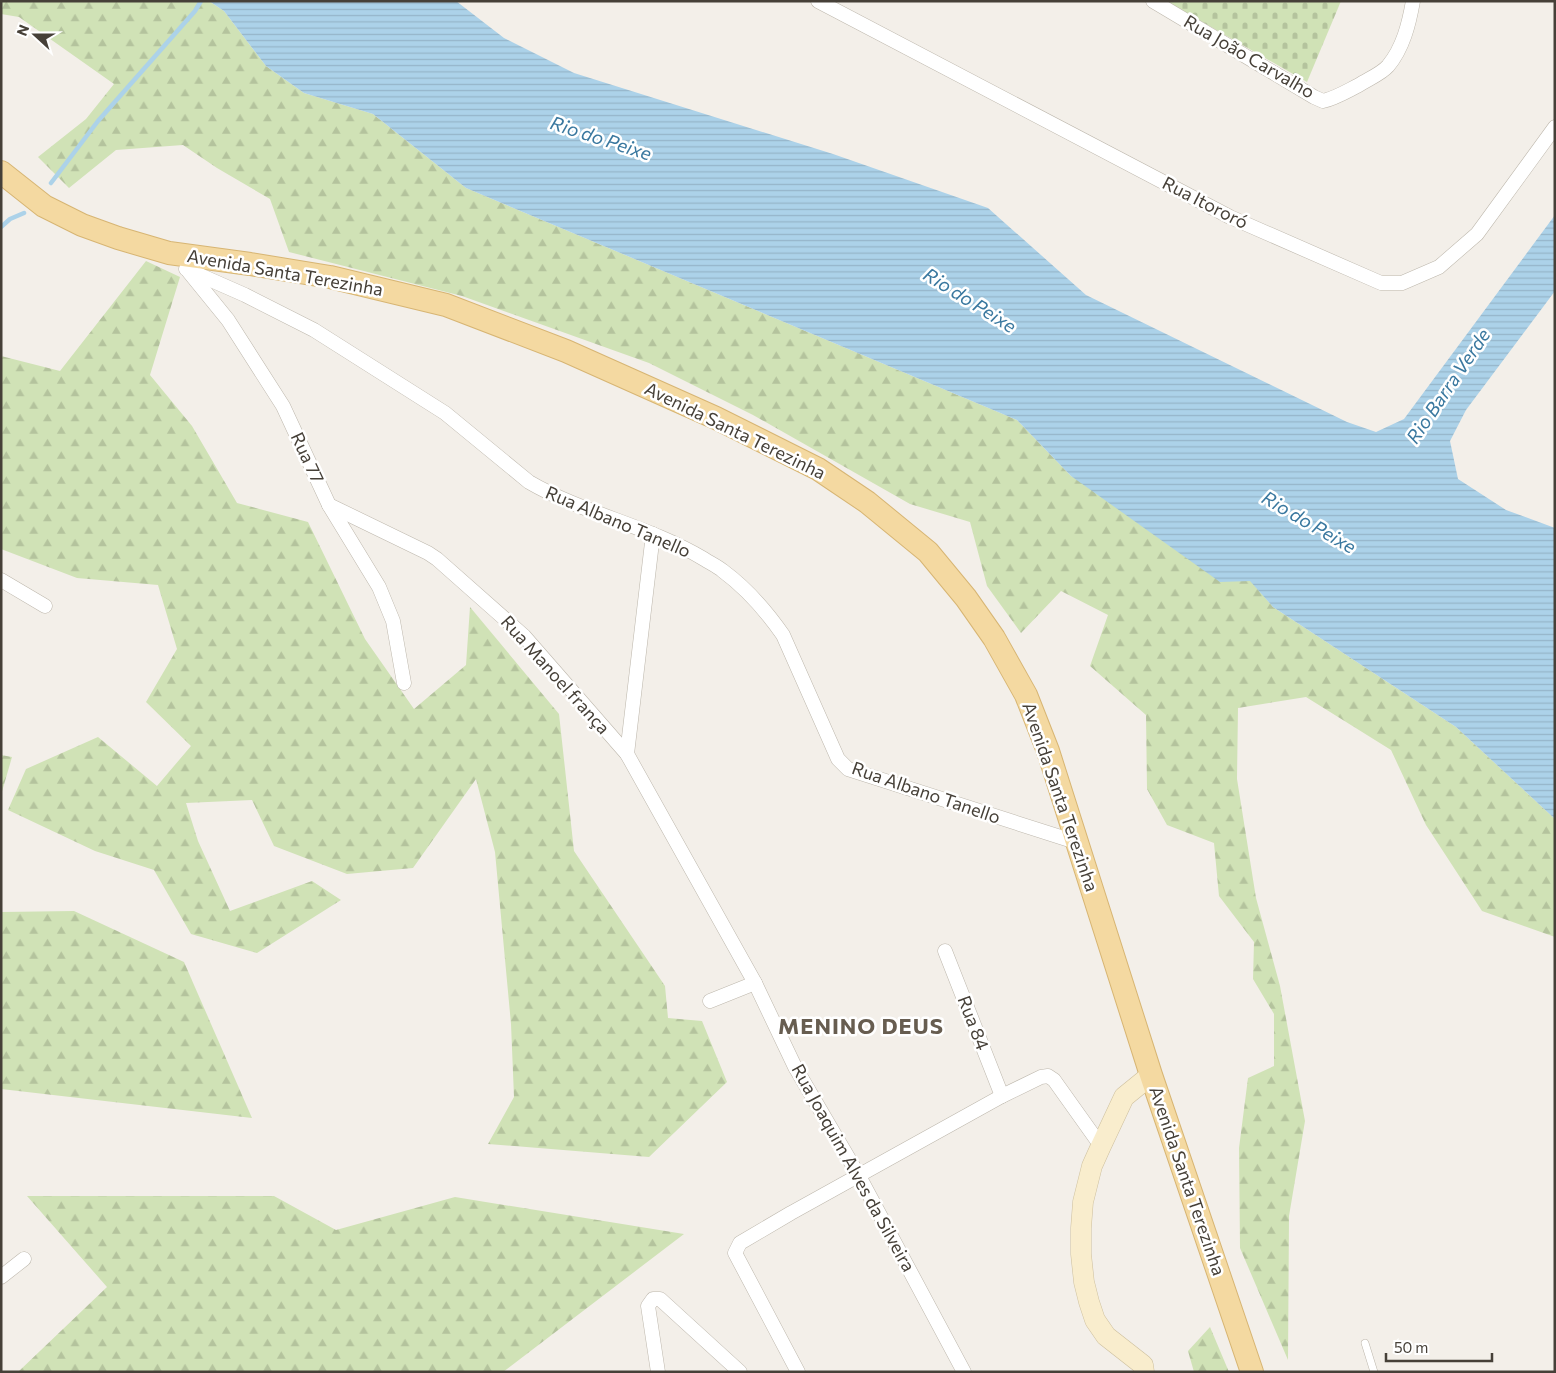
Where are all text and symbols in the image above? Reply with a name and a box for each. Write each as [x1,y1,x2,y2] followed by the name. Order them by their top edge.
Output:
[10,10,60,60] north arrow
[1180,10,1319,103] street label: Rua João Carvalho
[13,22,32,38] text: N
[548,110,655,165] water label: Rio do Peixe
[1159,171,1252,233] street label: Rua Itororó
[186,244,385,300] street label: Avenida Santa Terezinha
[920,262,1021,337] water label: Rio do Peixe
[1401,324,1494,448] water label: Rio Barra Verde
[641,377,829,483] street label: Avenida Santa Terezinha
[287,429,329,487] street label: Rua 77
[542,481,694,562] street label: Rua Albano Tanello
[1258,485,1360,558] water label: Rio do Peixe
[497,610,615,738] street label: Rua Manoel frança
[1018,699,1104,894] street label: Avenida Santa Terezinha
[849,756,1003,828] street label: Rua Albano Tanello
[954,992,994,1053] street label: Rua 84
[778,1012,944,1039] district label: MENINO DEUS
[787,1060,920,1275] street label: Rua Joaquim Alves da Silveira
[1145,1083,1231,1278] street label: Avenida Santa Terezinha
[1386,1330,1492,1362] scale bar
[1394,1338,1428,1356] text: 50 m

